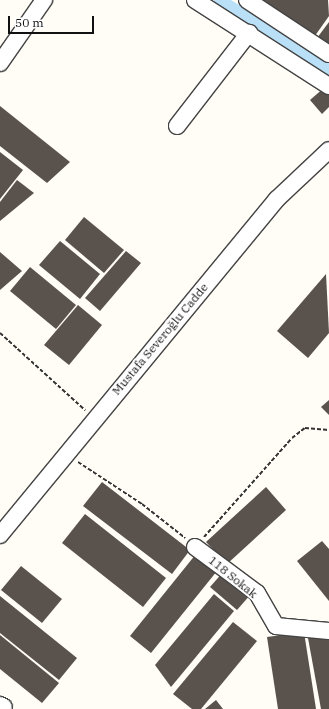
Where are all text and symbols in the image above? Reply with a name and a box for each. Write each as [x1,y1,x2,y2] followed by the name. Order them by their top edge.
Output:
[10,8,96,34] scale bar
[15,15,44,30] text: 50 m
[109,280,211,398] street label: Mustafa Severoğlu Cadde
[206,553,260,601] street label: 118 Sokak

